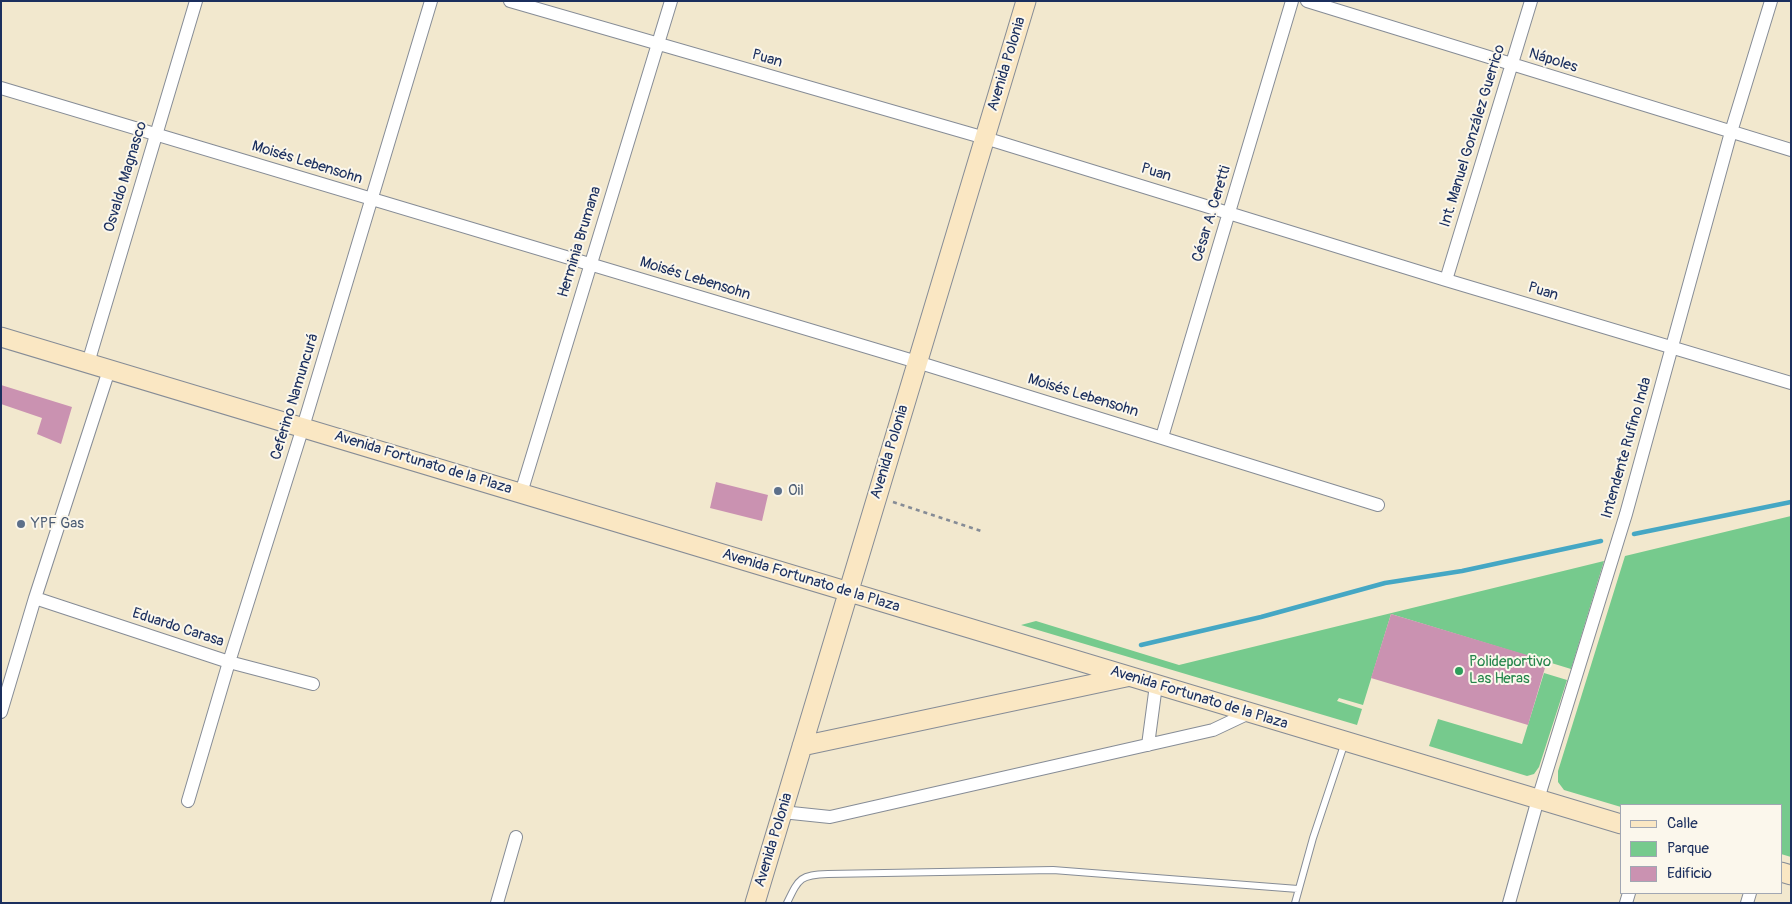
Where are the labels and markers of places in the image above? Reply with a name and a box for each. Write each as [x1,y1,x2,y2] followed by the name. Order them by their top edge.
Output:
[788,482,804,500] place label: Oil
[772,485,784,497] marker: Oil
[31,515,84,533] place label: YPF Gas
[15,518,27,530] marker: YPF Gas
[1469,653,1551,688] place label: Polideportivo Las Heras
[1453,665,1465,677] marker: Polideportivo Las Heras

